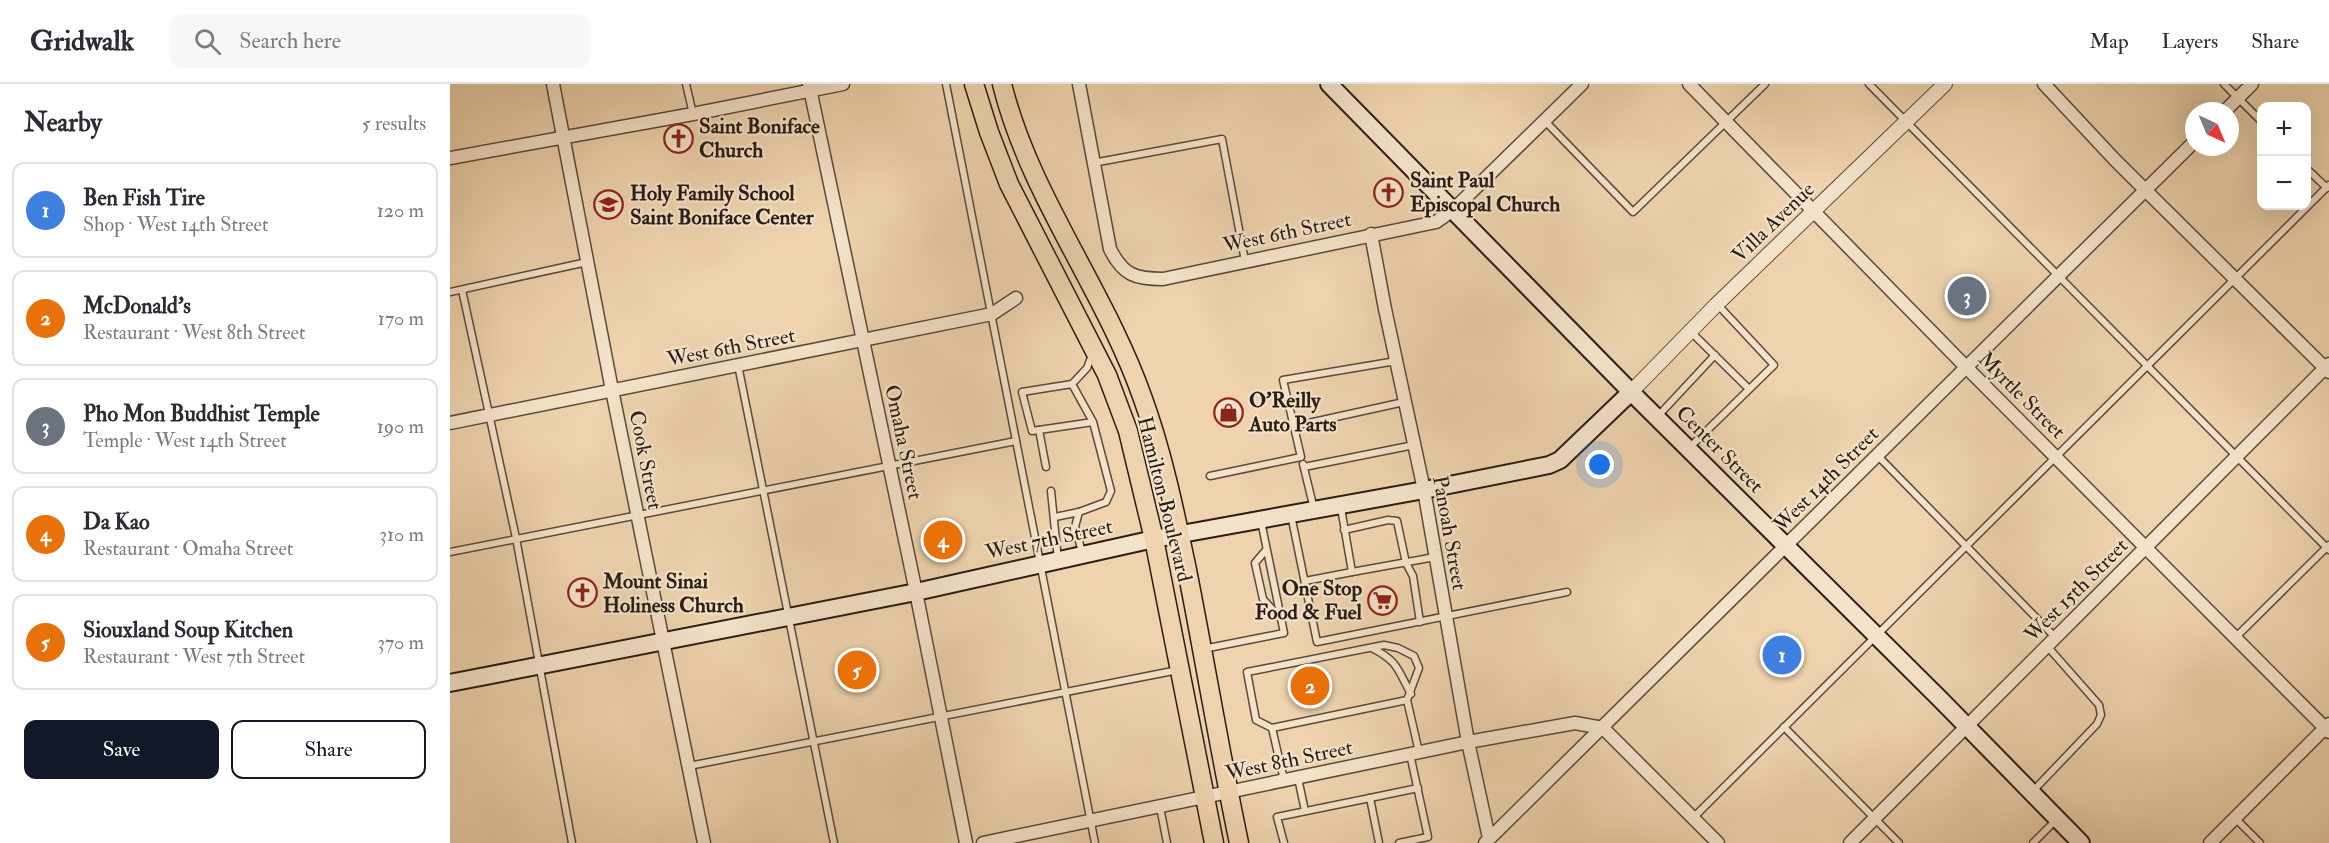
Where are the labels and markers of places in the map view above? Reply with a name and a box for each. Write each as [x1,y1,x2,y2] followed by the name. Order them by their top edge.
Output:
[699,113,820,164] place label: Saint Boniface Church
[662,122,694,154] church icon: Saint Boniface Church
[1410,167,1560,218] place label: Saint Paul Episcopal Church
[1373,176,1405,208] church icon: Saint Paul Episcopal Church
[630,180,815,231] place label: Holy Family School Saint Boniface Center
[593,189,625,221] school or university icon: Holy Family School Saint Boniface Center
[1948,274,1987,318] pin: 3
[1248,387,1337,438] place label: O'Reilly Auto Parts
[1212,396,1244,428] shop icon: O'Reilly Auto Parts
[924,518,962,562] pin: 4
[602,568,744,619] place label: Mount Sinai Holiness Church
[1255,575,1363,626] place label: One Stop Food & Fuel
[566,577,598,609] church icon: Mount Sinai Holiness Church
[1367,584,1399,616] supermarket icon: One Stop Food & Fuel
[1762,632,1802,678] pin: 1
[838,648,876,692] pin: 5
[1290,664,1330,708] pin: 2

